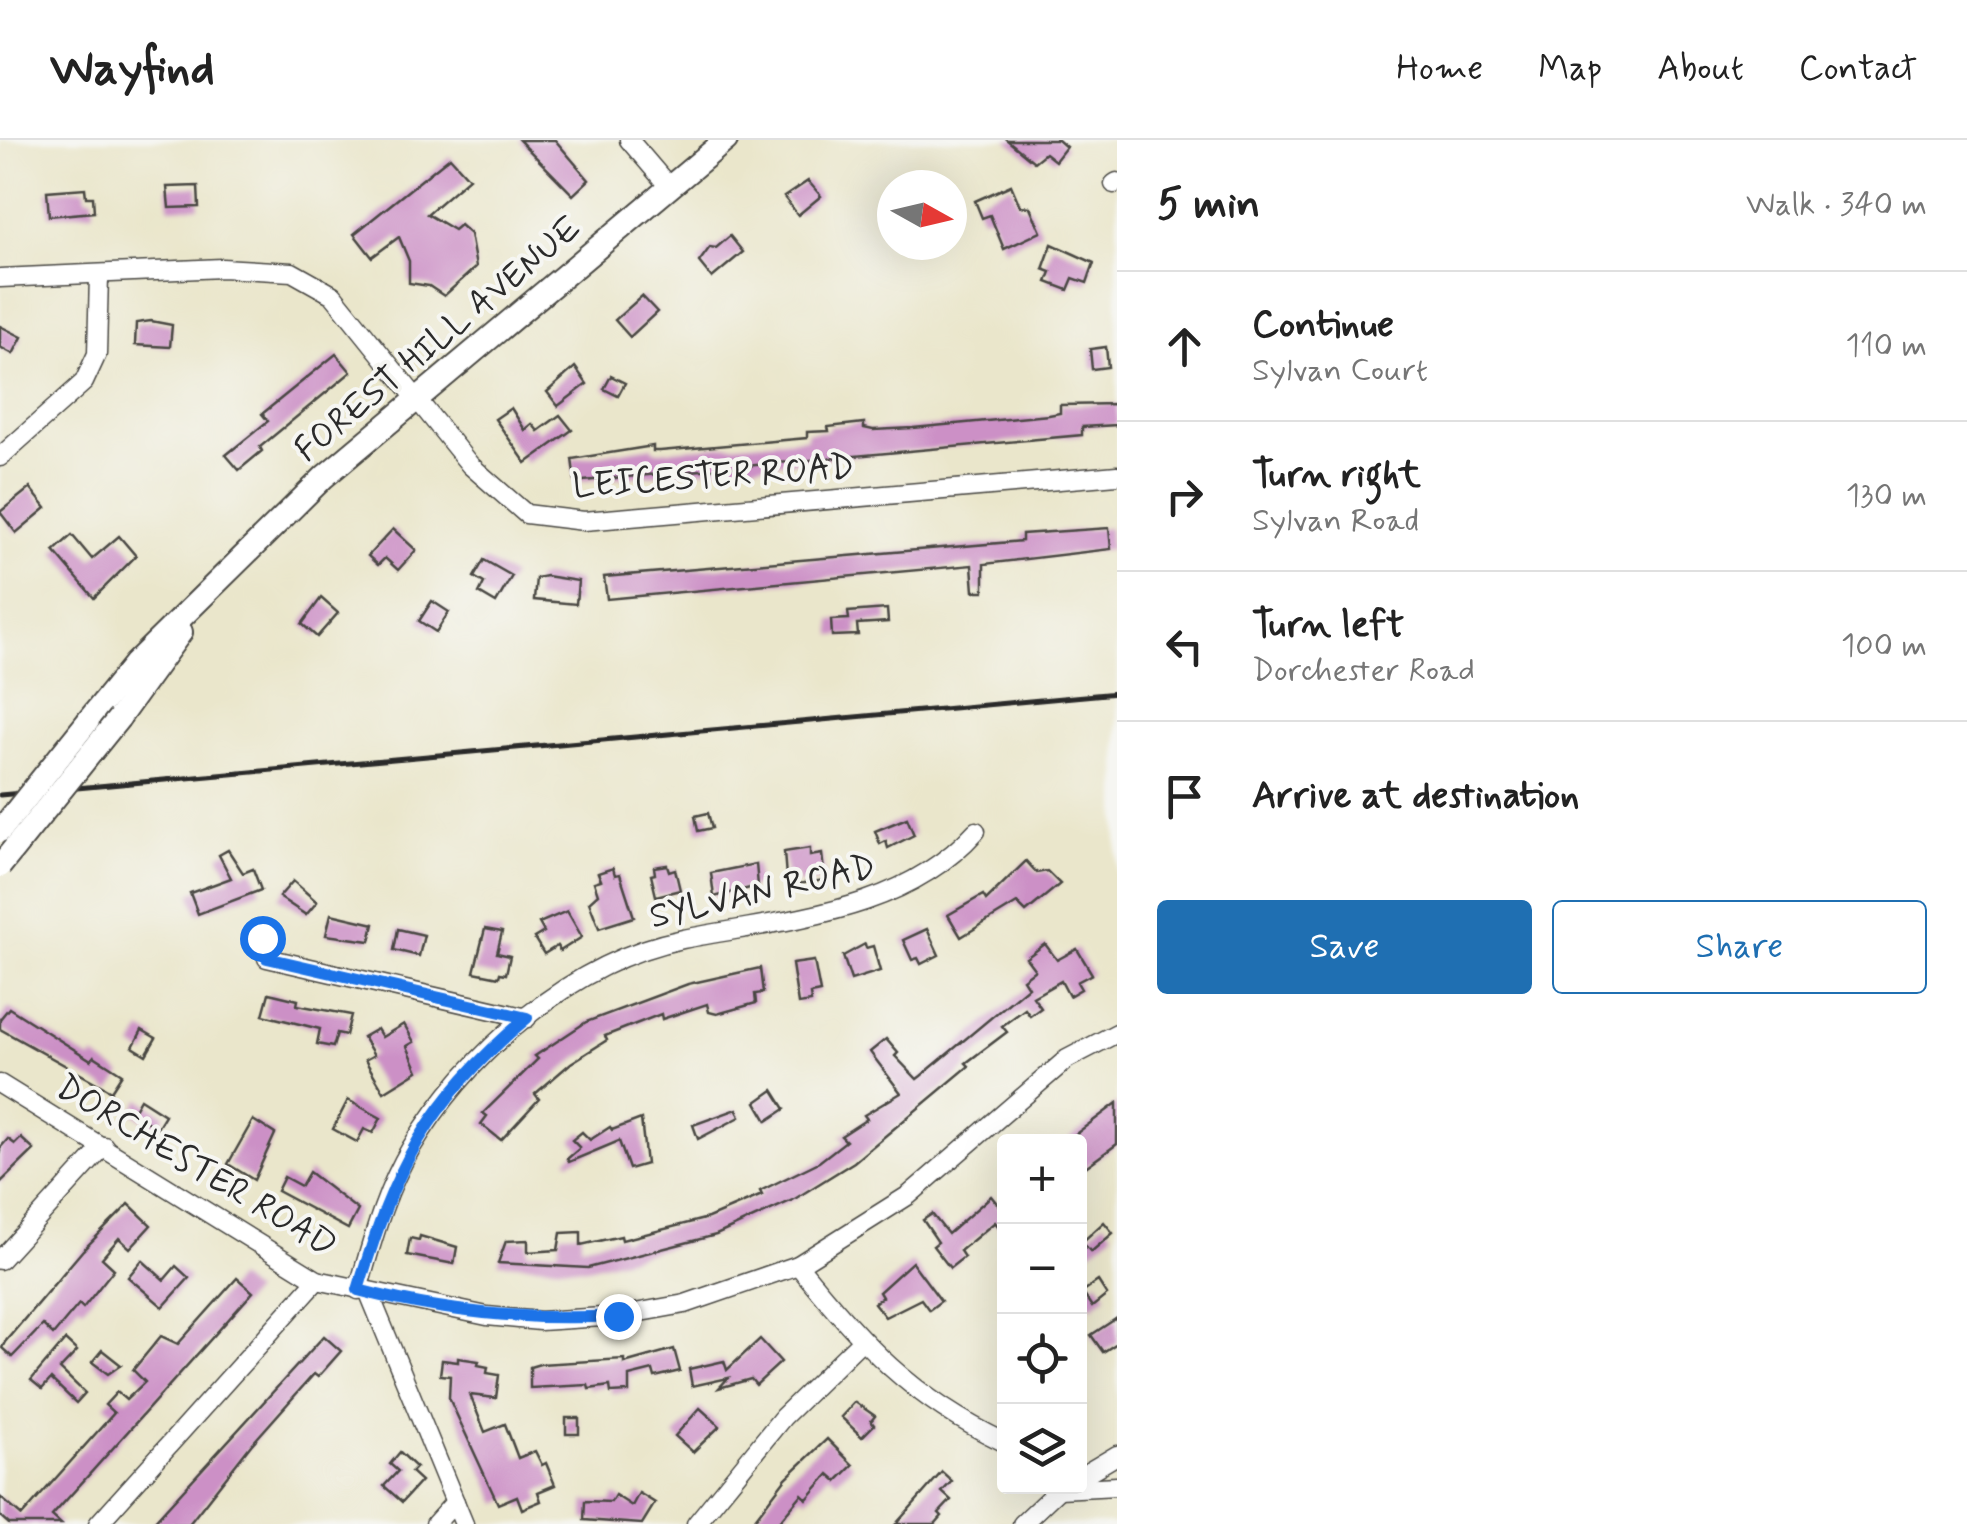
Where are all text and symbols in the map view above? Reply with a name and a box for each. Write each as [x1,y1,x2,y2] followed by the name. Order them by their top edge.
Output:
[50,38,215,101] text: Wayfind
[1396,46,1483,92] text: Home
[1538,46,1602,92] text: Map
[1657,46,1744,92] text: About
[1799,46,1917,92] text: Contact
[877,170,967,260] north arrow
[1157,178,1260,233] text: 5 min
[1746,184,1927,226] text: Walk · 340 m
[285,206,591,473] street label: FOREST HILL AVENUE
[1252,301,1394,350] text: Continue
[1157,319,1212,374] icon: ahead
[1846,325,1927,367] text: 110 m
[1252,350,1428,392] text: Sylvan Court
[571,444,855,510] street label: LEICESTER ROAD
[1252,451,1421,500] text: Turn right
[1157,469,1212,524] icon: right
[1846,475,1927,517] text: 130 m
[1252,500,1419,542] text: Sylvan Road
[1252,601,1404,650] text: Turn left
[1157,619,1212,674] icon: left
[1841,625,1927,667] text: 100 m
[1252,650,1475,692] text: Dorchester Road
[1157,769,1212,824] icon: arrive
[1252,772,1579,821] text: Arrive at destination
[645,844,880,940] street label: SYLVAN ROAD
[1157,900,1532,994] button: Save
[1552,900,1927,994] button: Share
[240,916,286,962] route start
[47,1065,345,1269] street label: DORCHESTER ROAD
[997,1134,1087,1494] map controls
[997,1134,1087,1224] button: +
[997,1224,1087,1314] button: −
[596,1294,642,1340] route end
[997,1314,1087,1404] button: locate
[997,1404,1087,1494] button: layers

